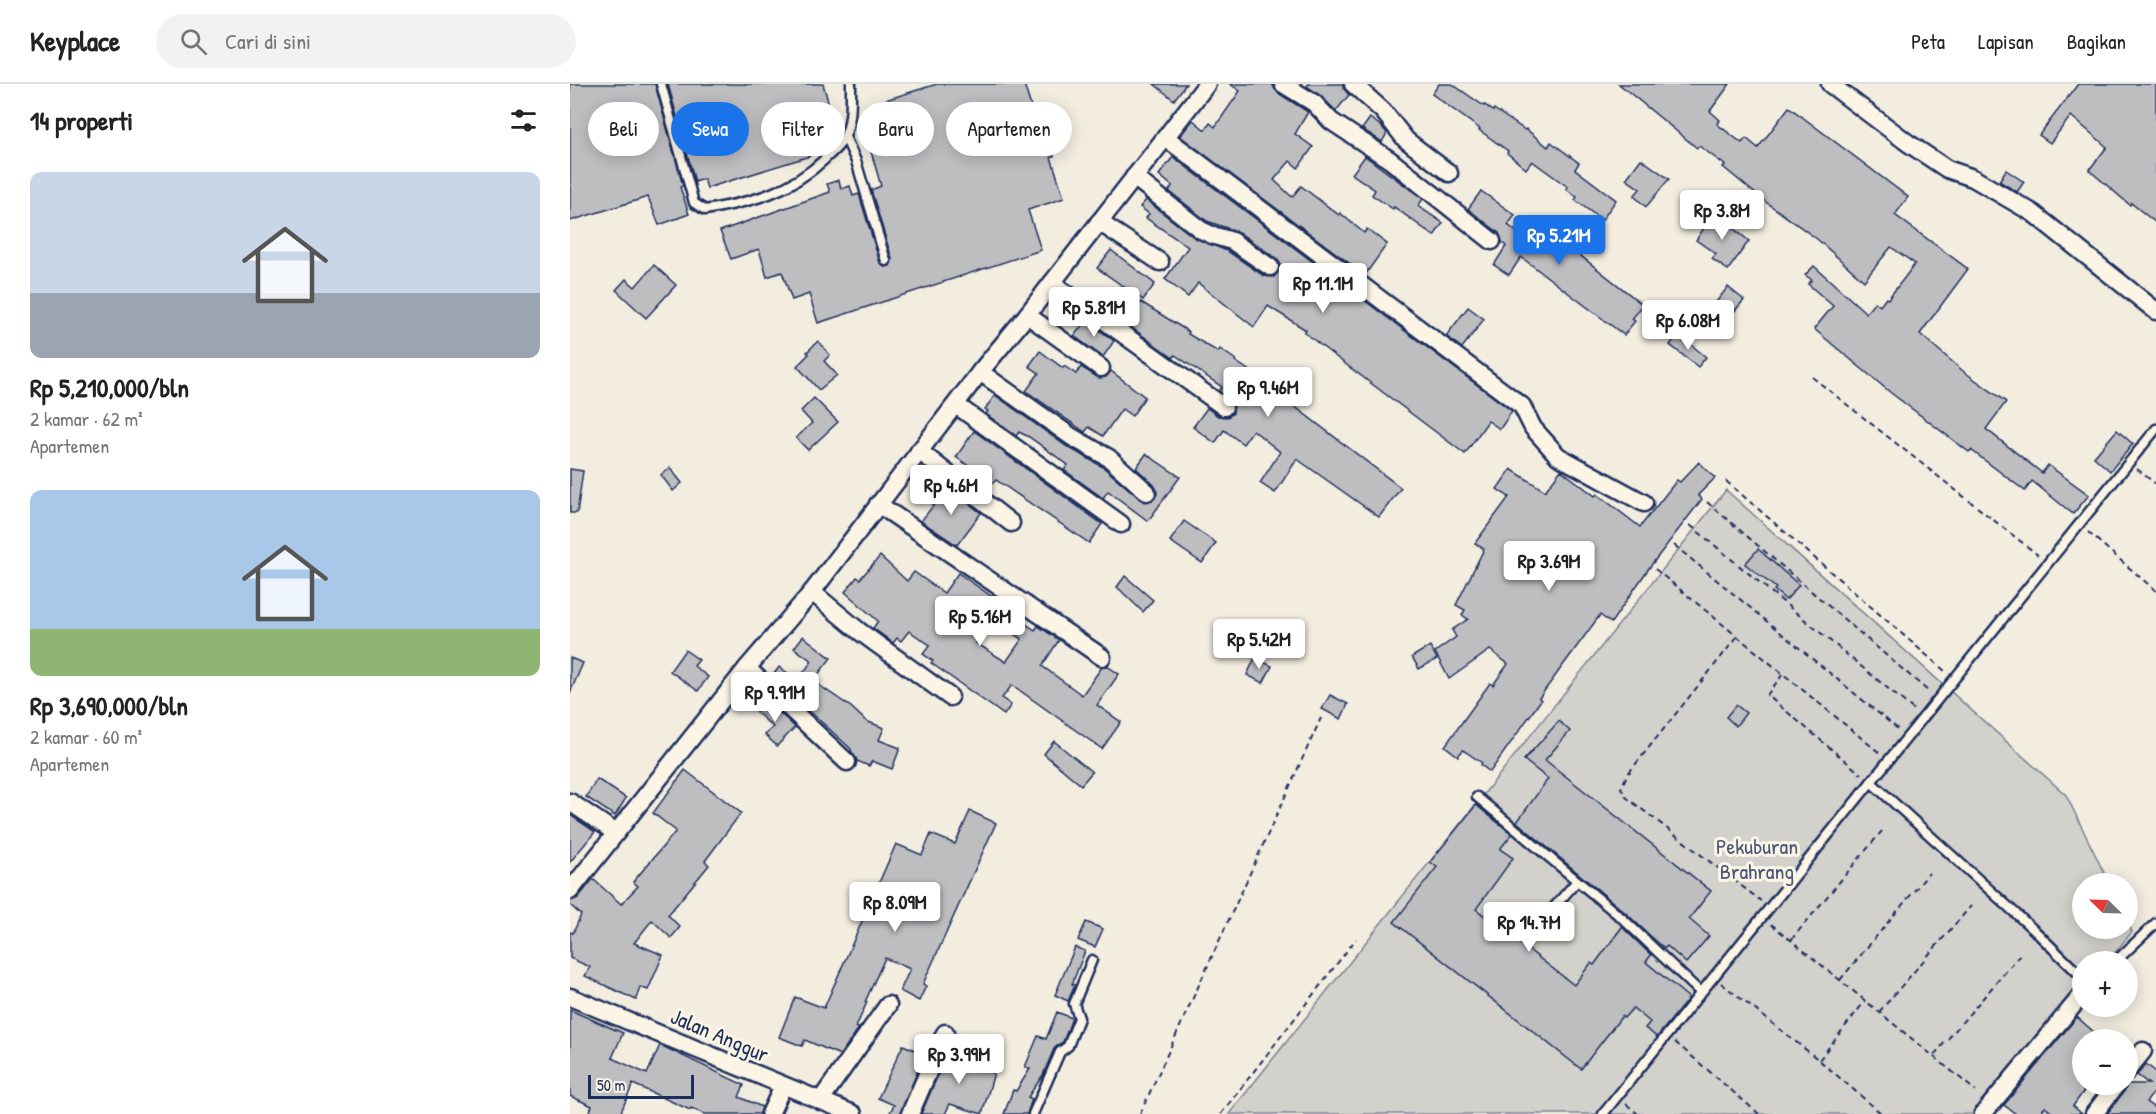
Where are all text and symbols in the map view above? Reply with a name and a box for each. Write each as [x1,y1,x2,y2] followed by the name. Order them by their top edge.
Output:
[156,14,576,68] search box
[30,22,120,60] text: Keyplace
[177,25,210,58] icon: search
[225,26,311,56] text: Cari di sini
[1911,27,1945,56] text: Peta
[1978,27,2034,56] text: Lapisan
[2067,27,2126,56] text: Bagikan
[588,102,659,156] chip: Beli
[671,102,749,156] chip: Sewa
[761,102,845,156] chip: Filter
[857,102,934,156] chip: Baru
[946,102,1072,156] chip: Apartemen
[30,103,133,138] text: 14 properti
[507,104,540,137] icon: filters
[1667,190,1777,241] pin: Rp 3.8M
[1694,196,1750,223] text: Rp 3.8M
[231,211,339,319] icon: home
[1497,215,1621,266] pin: Rp 5.21M
[1527,221,1591,248] text: Rp 5.21M
[1261,263,1385,314] pin: Rp 11.1M
[1293,269,1353,296] text: Rp 11.1M
[1032,287,1156,338] pin: Rp 5.81M
[1063,293,1125,320] text: Rp 5.81M
[1626,300,1750,351] pin: Rp 6.08M
[1656,306,1720,333] text: Rp 6.08M
[1206,367,1330,418] pin: Rp 9.46M
[30,370,189,405] text: Rp 5,210,000/bln
[1237,373,1299,400] text: Rp 9.46M
[30,405,143,432] text: 2 kamar · 62 m²
[30,432,109,459] text: Apartemen
[896,465,1006,516] pin: Rp 4.6M
[924,471,978,498] text: Rp 4.6M
[231,529,339,637] icon: home
[1487,541,1611,592] pin: Rp 3.69M
[1518,547,1580,574] text: Rp 3.69M
[918,596,1042,647] pin: Rp 5.16M
[949,602,1011,629] text: Rp 5.16M
[1197,619,1321,670] pin: Rp 5.42M
[1227,625,1291,652] text: Rp 5.42M
[713,672,837,723] pin: Rp 9.91M
[745,678,805,705] text: Rp 9.91M
[30,688,188,723] text: Rp 3,690,000/bln
[30,723,142,750] text: 2 kamar · 60 m²
[30,750,109,777] text: Apartemen
[1716,831,1798,886] park label: Pekuburan Brahrang
[2072,873,2138,939] north arrow
[2072,873,2138,1095] map controls
[833,882,957,933] pin: Rp 8.09M
[863,888,927,915] text: Rp 8.09M
[1467,902,1591,953] pin: Rp 14.7M
[1497,908,1561,935] text: Rp 14.7M
[2072,951,2138,1017] button: +
[666,1001,774,1069] street label: Jalan Anggur
[2072,1029,2138,1095] button: −
[897,1034,1021,1085] pin: Rp 3.99M
[928,1040,990,1067] text: Rp 3.99M
[588,1072,694,1100] scale bar
[597,1074,626,1096] text: 50 m

